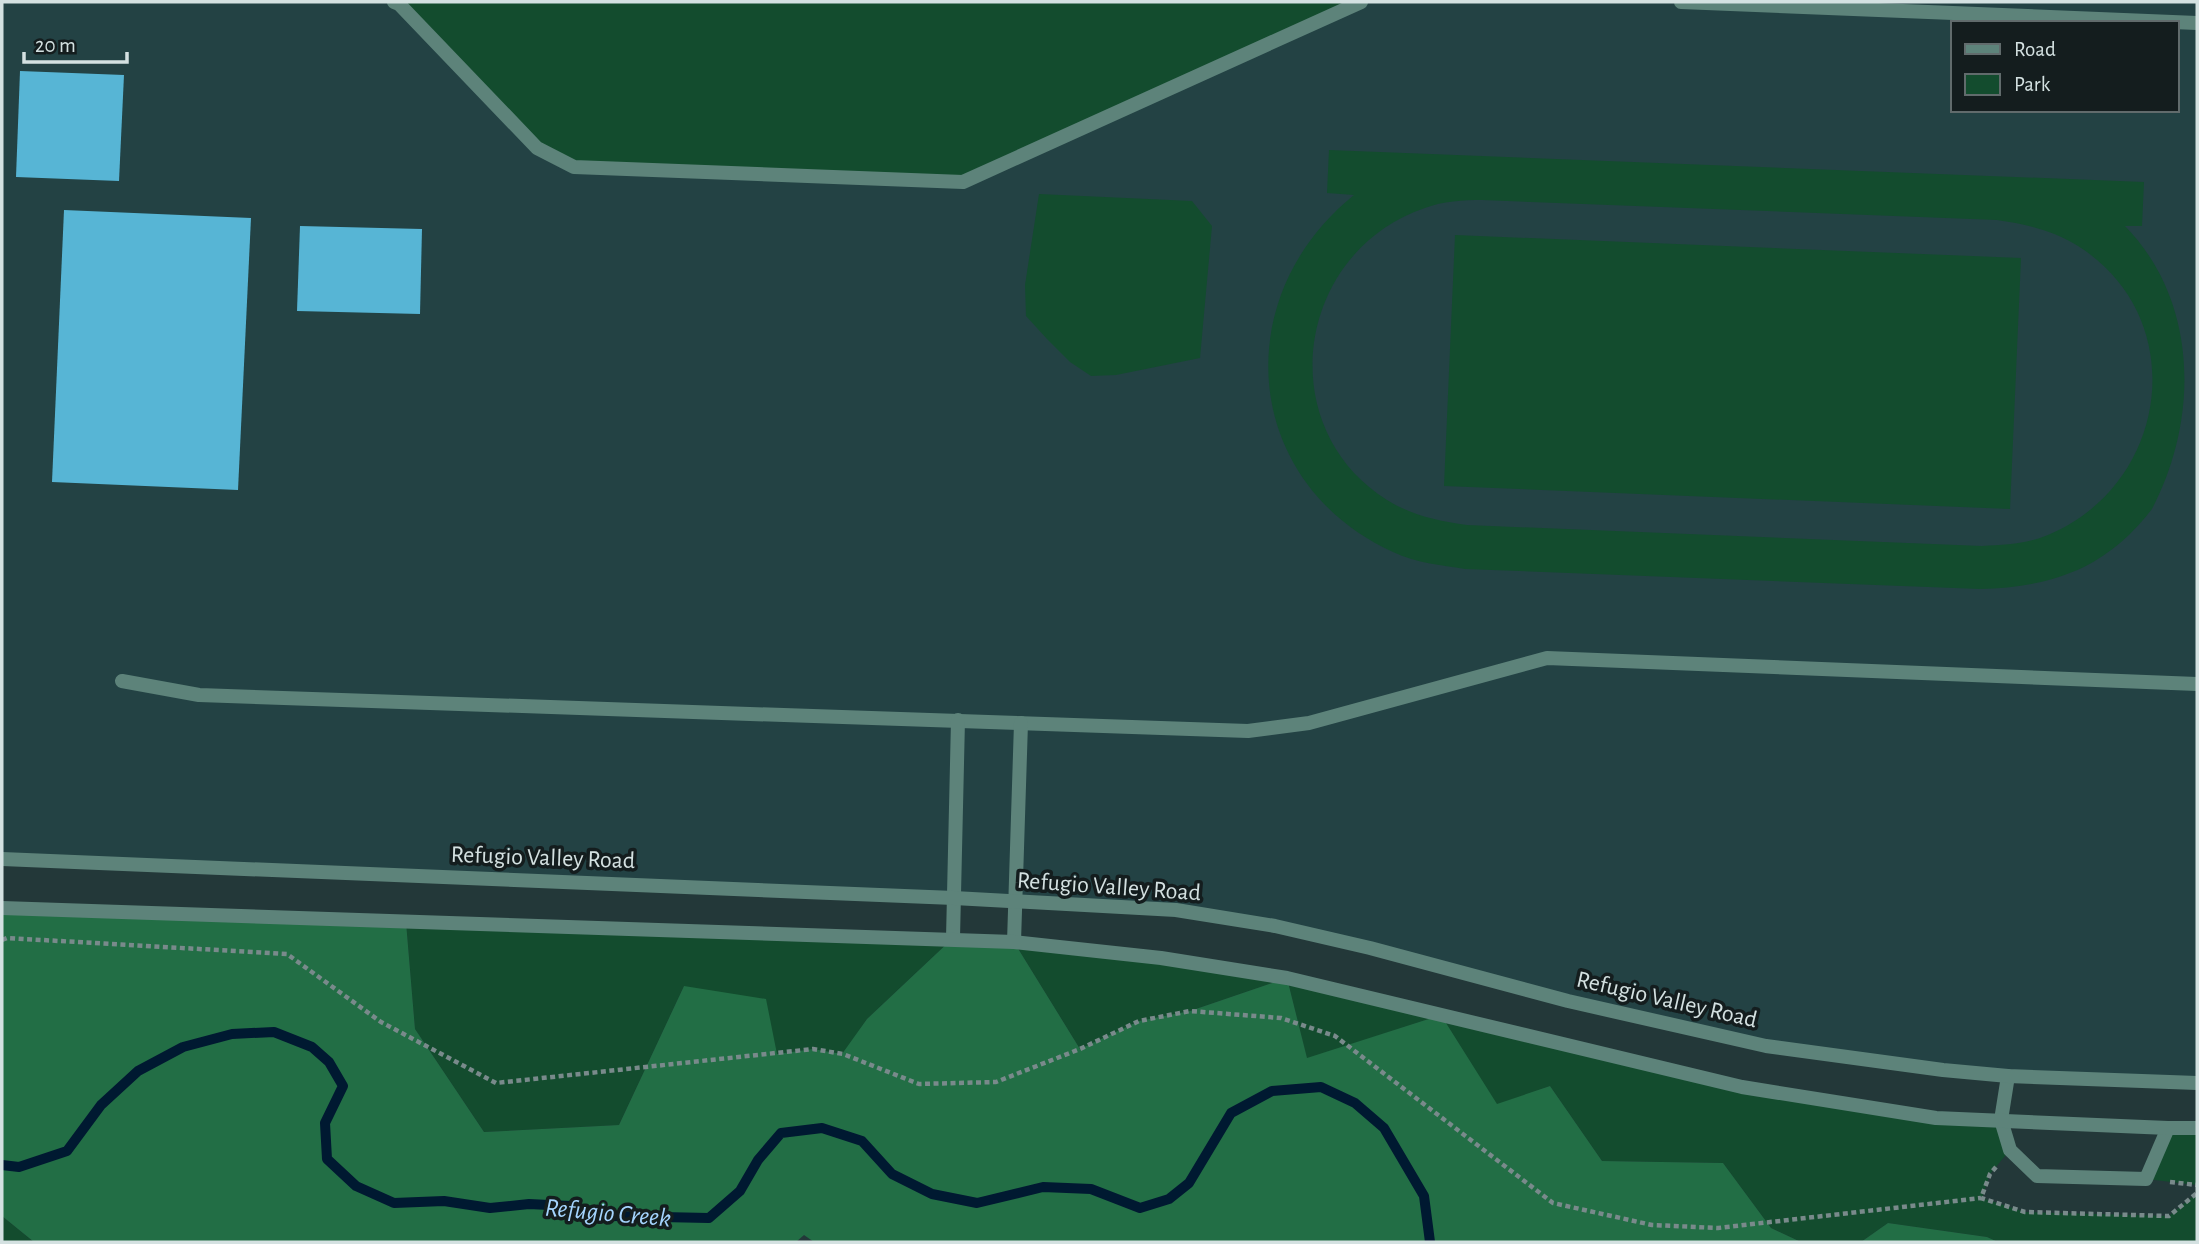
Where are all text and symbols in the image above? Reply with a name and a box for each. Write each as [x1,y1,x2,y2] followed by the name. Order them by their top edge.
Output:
[24,21,128,65] scale bar
[1951,21,2178,112] legend
[35,35,76,56] text: 20 m
[2014,39,2056,60] text: Road
[2014,74,2051,95] text: Park
[450,843,636,873] street label: Refugio Valley Road
[1016,869,1202,905] street label: Refugio Valley Road
[1574,968,1759,1032] street label: Refugio Valley Road
[544,1195,672,1231] water label: Refugio Creek

